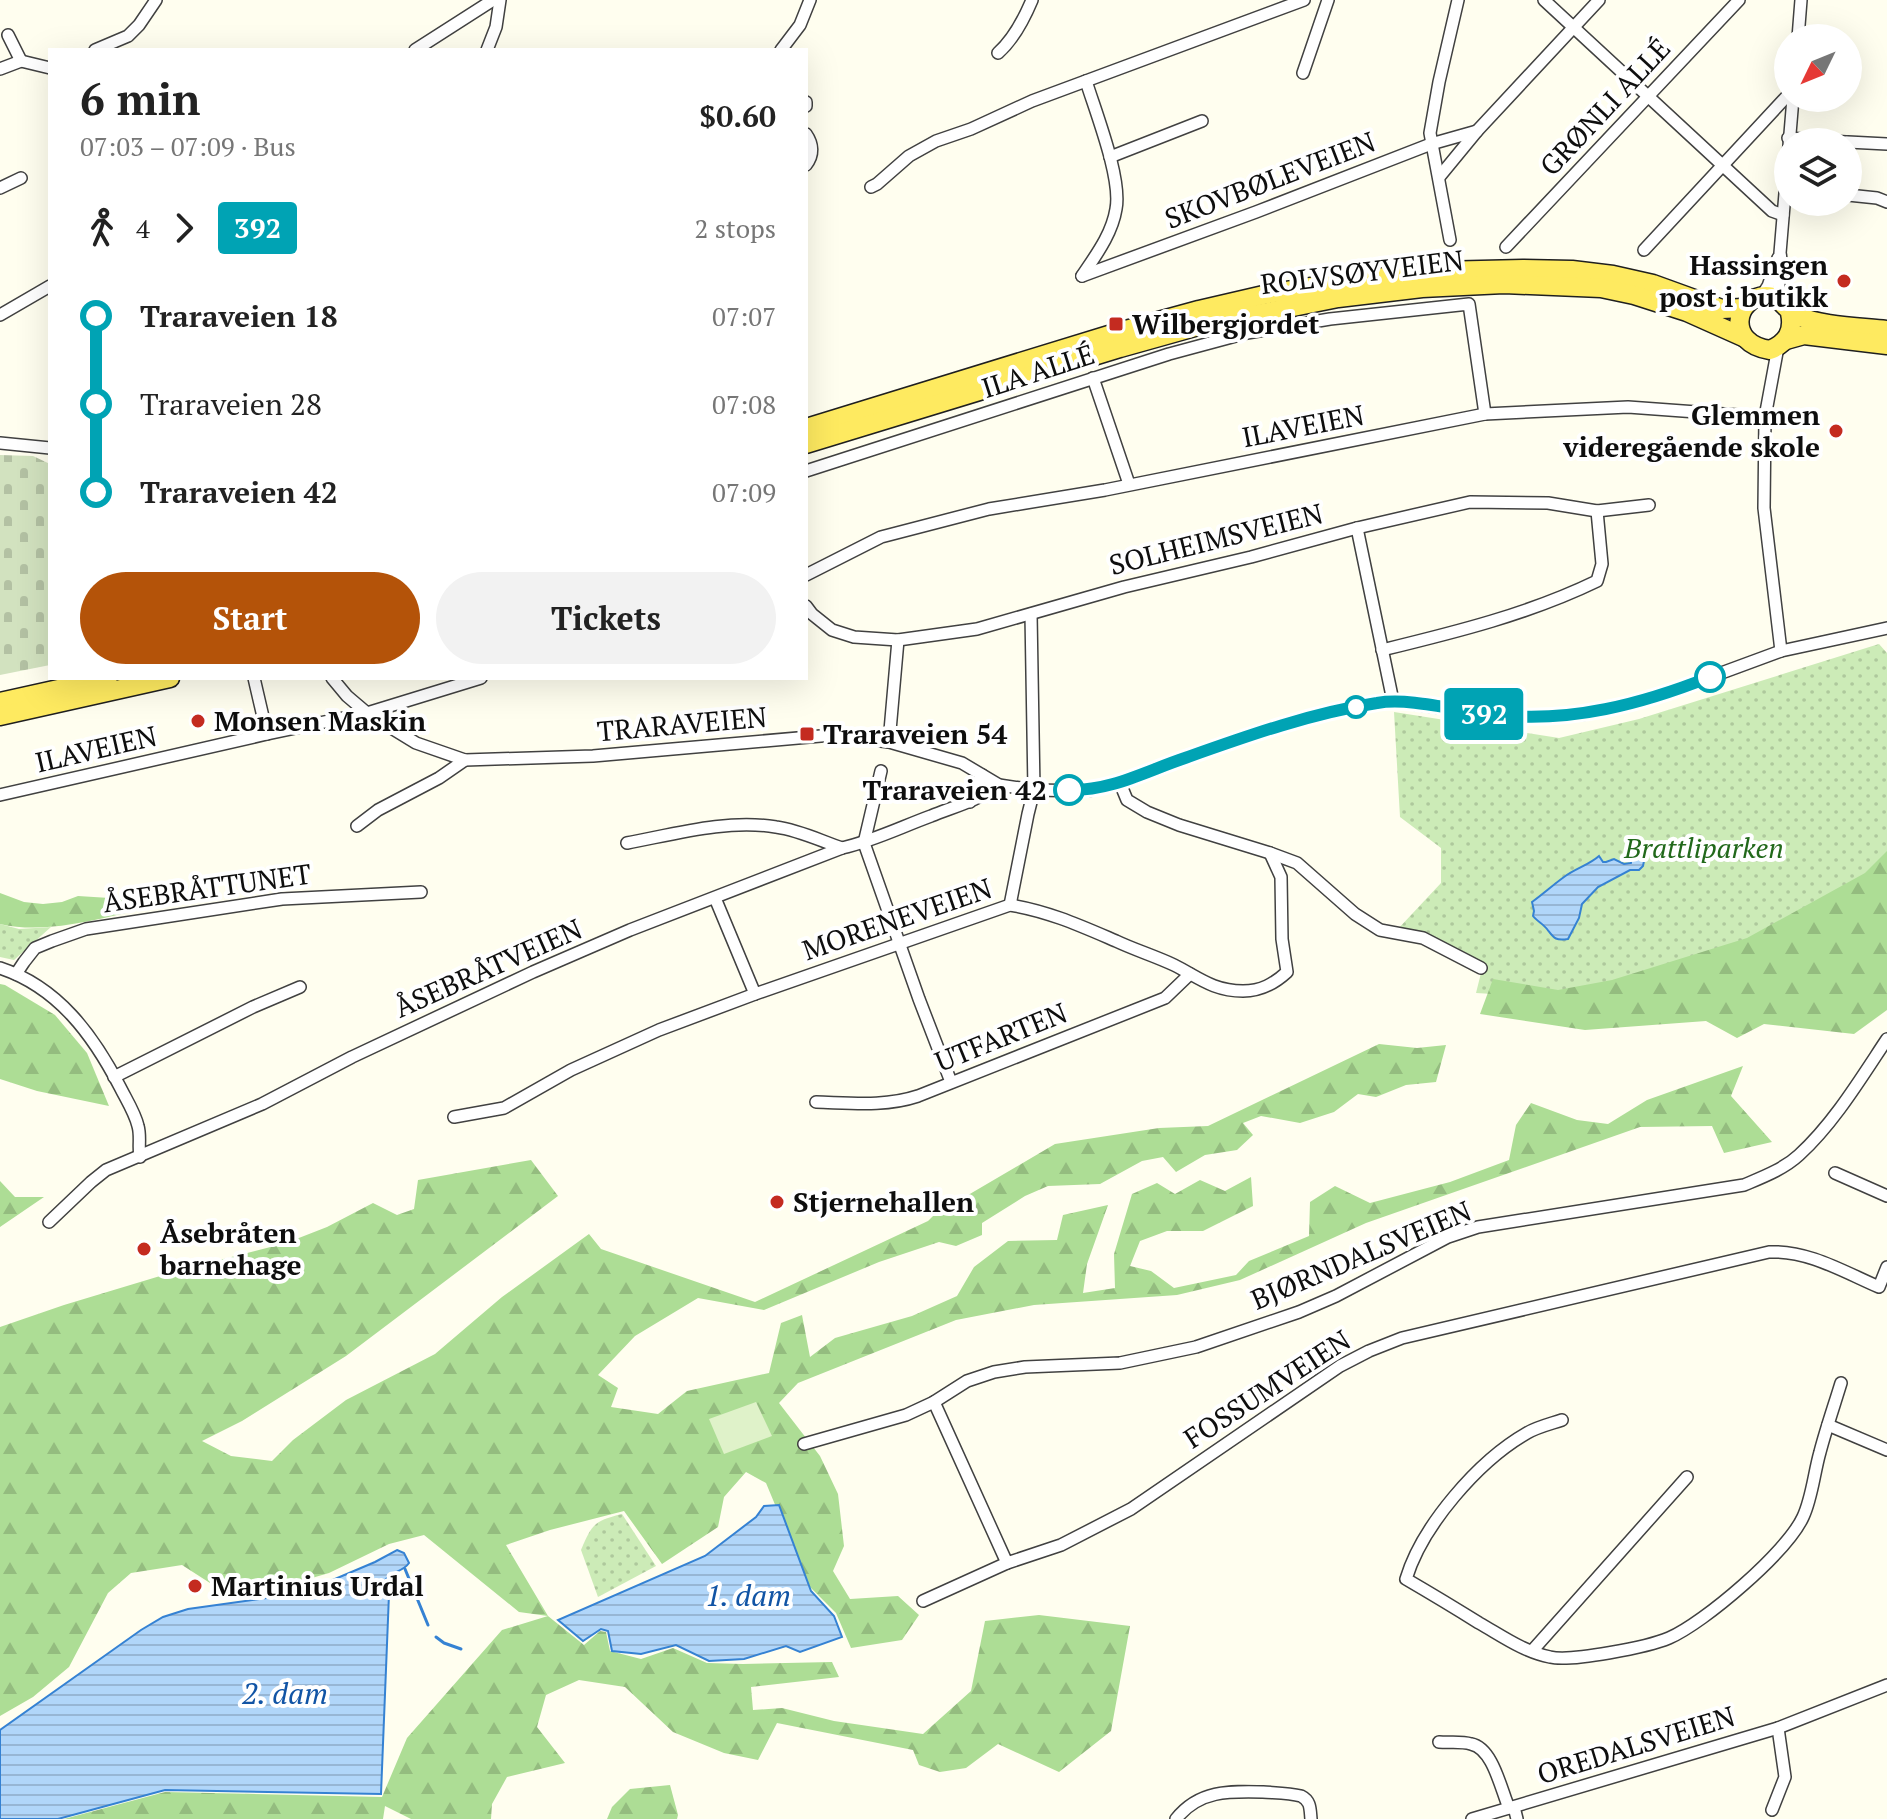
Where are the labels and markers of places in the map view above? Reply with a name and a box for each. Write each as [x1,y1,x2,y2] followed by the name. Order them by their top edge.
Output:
[1659,246,1829,315] place label: Hassingen post i butikk
[1835,272,1853,290] marker: Hassingen post i butikk
[1132,305,1320,342] place label: Wilbergjordet
[1107,315,1125,333] marker: Wilbergjordet
[1562,396,1820,465] place label: Glemmen videregående skole
[1827,422,1845,440] marker: Glemmen videregående skole
[1695,662,1725,692] unlabelled marker
[1345,696,1367,718] unlabelled marker
[214,702,426,739] place label: Monsen Maskin
[189,712,207,730] marker: Monsen Maskin
[823,715,1008,752] place label: Traraveien 54
[798,725,816,743] marker: Traraveien 54
[863,771,1047,808] place label: Traraveien 42
[1054,775,1084,805] marker: Traraveien 42
[793,1183,974,1220] place label: Stjernehallen
[768,1193,786,1211] marker: Stjernehallen
[159,1214,302,1283] place label: Åsebråten barnehage
[135,1240,153,1258] marker: Åsebråten barnehage
[211,1567,424,1604] place label: Martinius Urdal
[186,1577,204,1595] marker: Martinius Urdal

